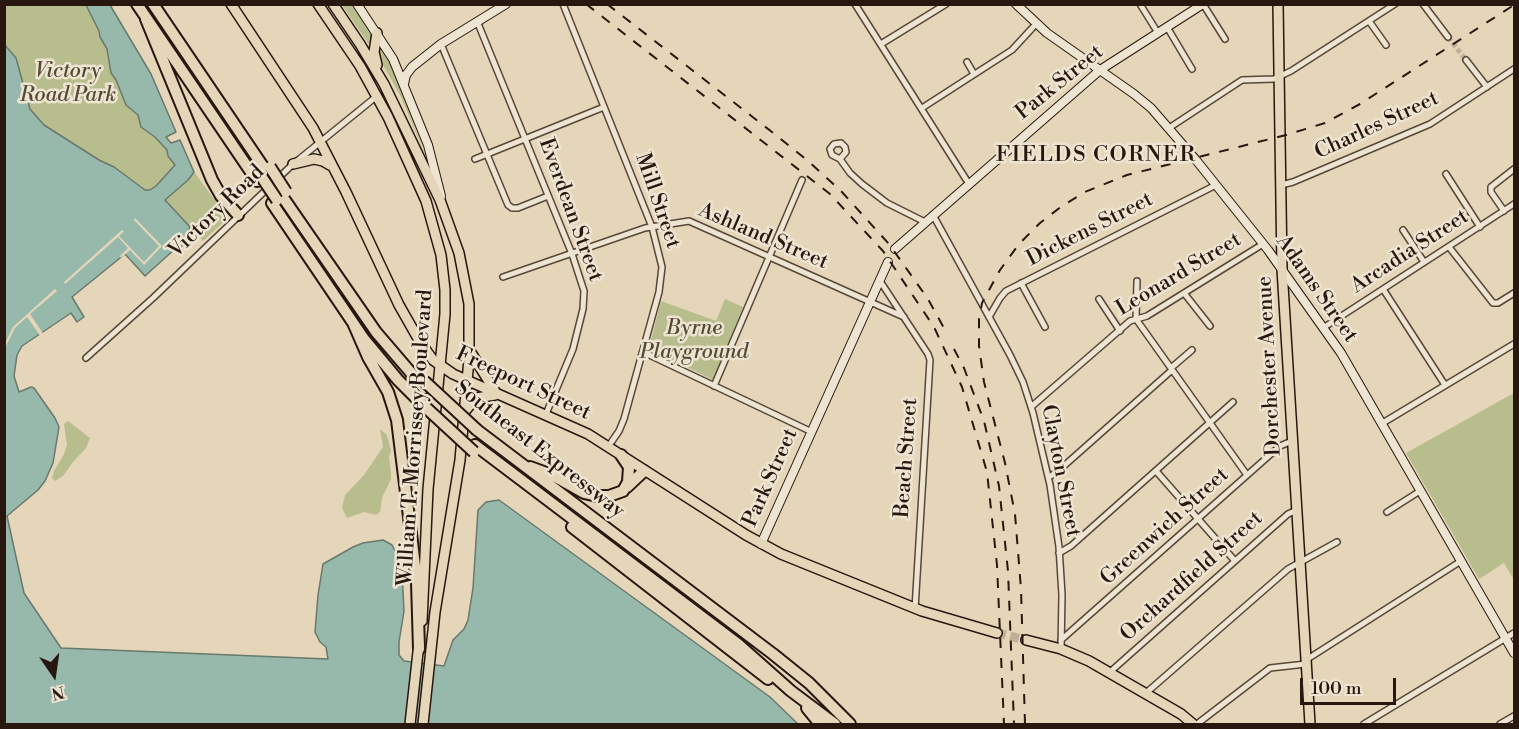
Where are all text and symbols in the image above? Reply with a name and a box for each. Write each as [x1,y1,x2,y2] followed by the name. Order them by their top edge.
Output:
[1011,40,1109,126] street label: Park Street
[20,59,116,109] park label: Victory Road Park
[1311,86,1443,166] street label: Charles Street
[532,135,608,285] street label: Everdean Street
[996,143,1196,169] district label: FIELDS CORNER
[629,150,685,252] street label: Mill Street
[164,160,270,264] street label: Victory Road
[1023,187,1157,273] street label: Dickens Street
[694,198,832,276] street label: Ashland Street
[1346,205,1474,299] street label: Arcadia Street
[1112,228,1246,322] street label: Leonard Street
[1270,230,1362,348] street label: Adams Street
[1253,275,1287,457] street label: Dorchester Avenue
[393,289,439,587] street label: William T. Morrissey Boulevard
[640,316,748,366] park label: Byrne Playground
[451,342,595,426] street label: Freeport Street
[449,376,629,524] street label: Southeast Expressway
[890,397,924,519] street label: Beach Street
[1035,403,1085,539] street label: Clayton Street
[738,425,804,531] street label: Park Street
[1096,463,1234,591] street label: Greenwich Street
[1116,507,1268,647] street label: Orchardfield Street
[24,645,84,705] north arrow
[1303,666,1399,704] scale bar
[1311,677,1362,700] text: 100 m
[50,681,66,704] text: N

